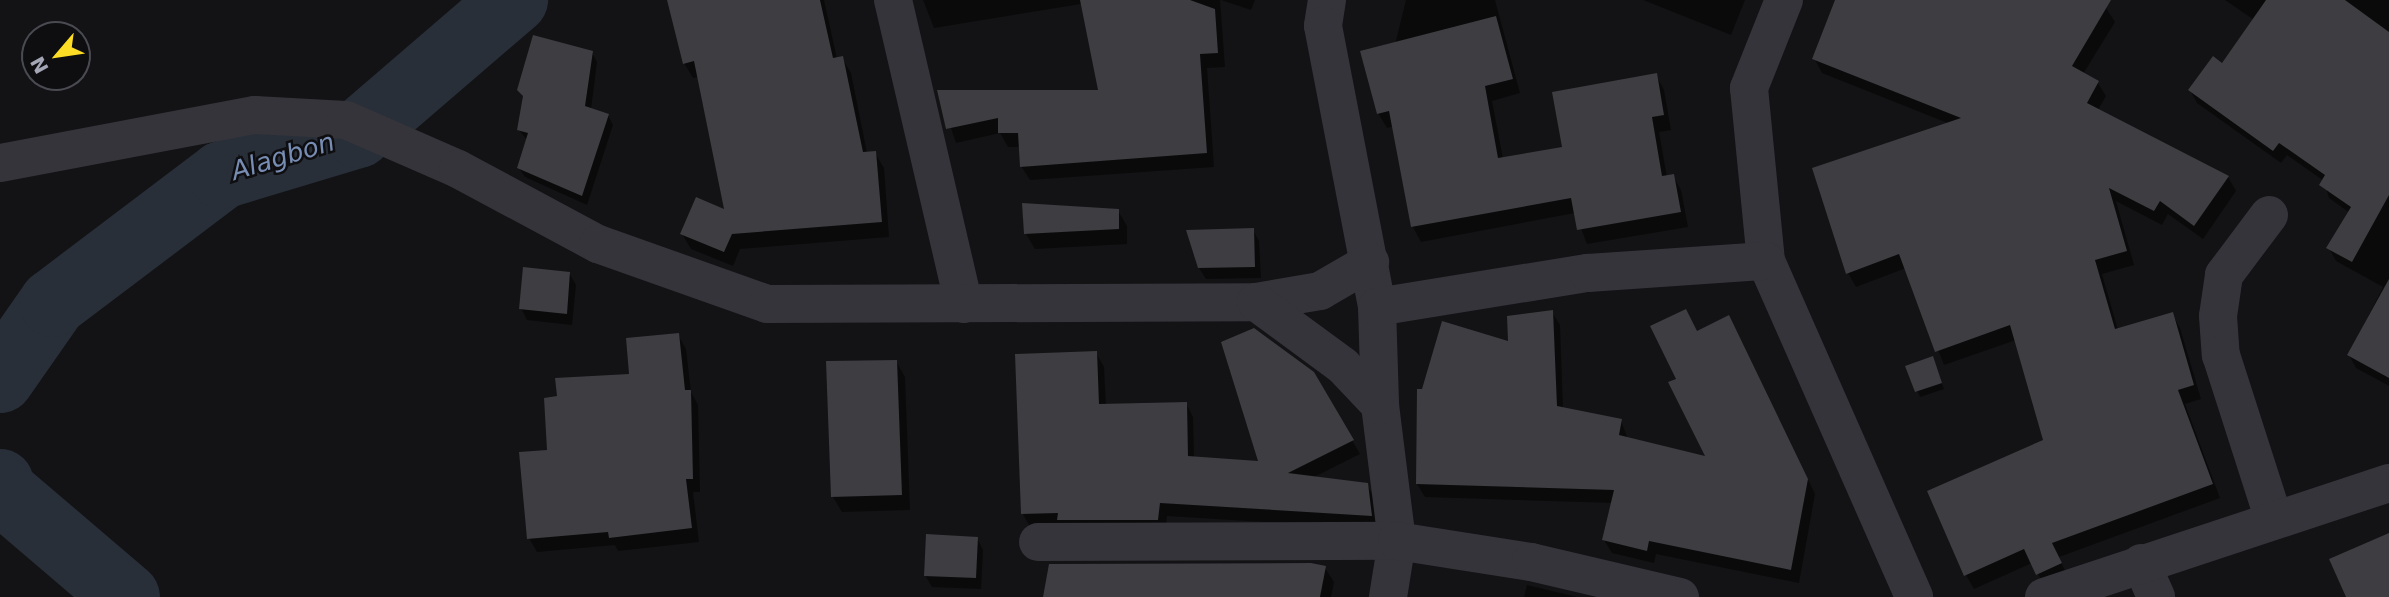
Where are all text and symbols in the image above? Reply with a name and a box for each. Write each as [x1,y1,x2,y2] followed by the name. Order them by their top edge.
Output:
[21,21,91,91] north arrow
[26,53,53,78] text: N
[228,127,338,187] water label: Alagbon

